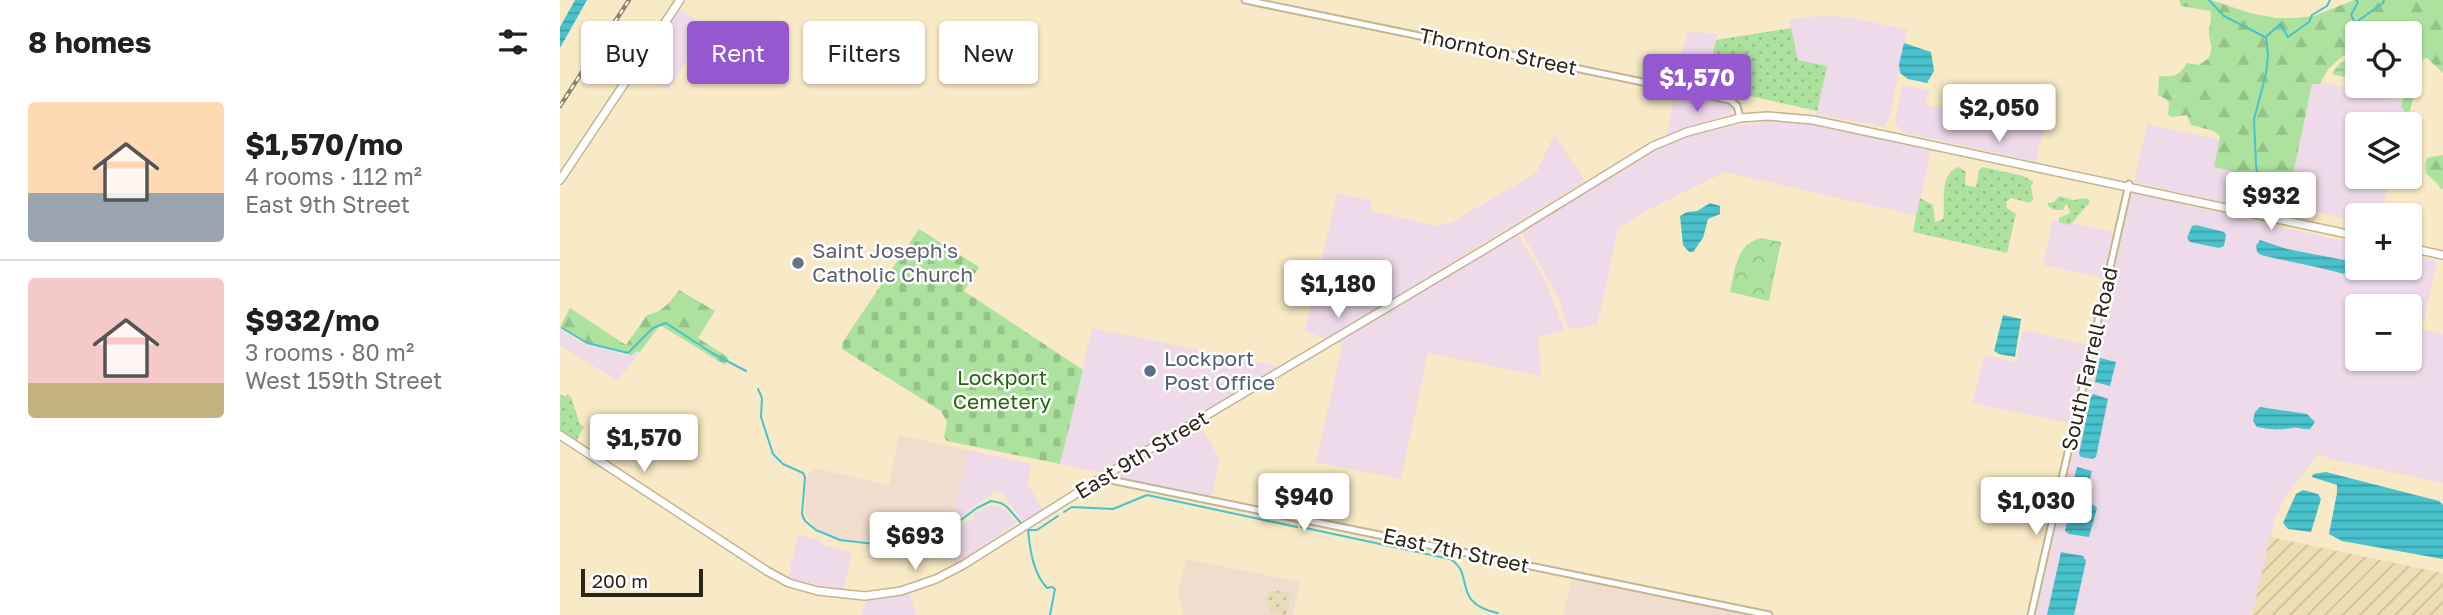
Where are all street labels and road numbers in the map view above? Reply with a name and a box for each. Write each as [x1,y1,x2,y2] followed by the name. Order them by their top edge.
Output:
[1417,22,1580,80] street label: Thornton Street
[2055,264,2123,453] street label: South Farrell Road
[1070,404,1213,504] street label: East 9th Street
[1381,522,1532,578] street label: East 7th Street

